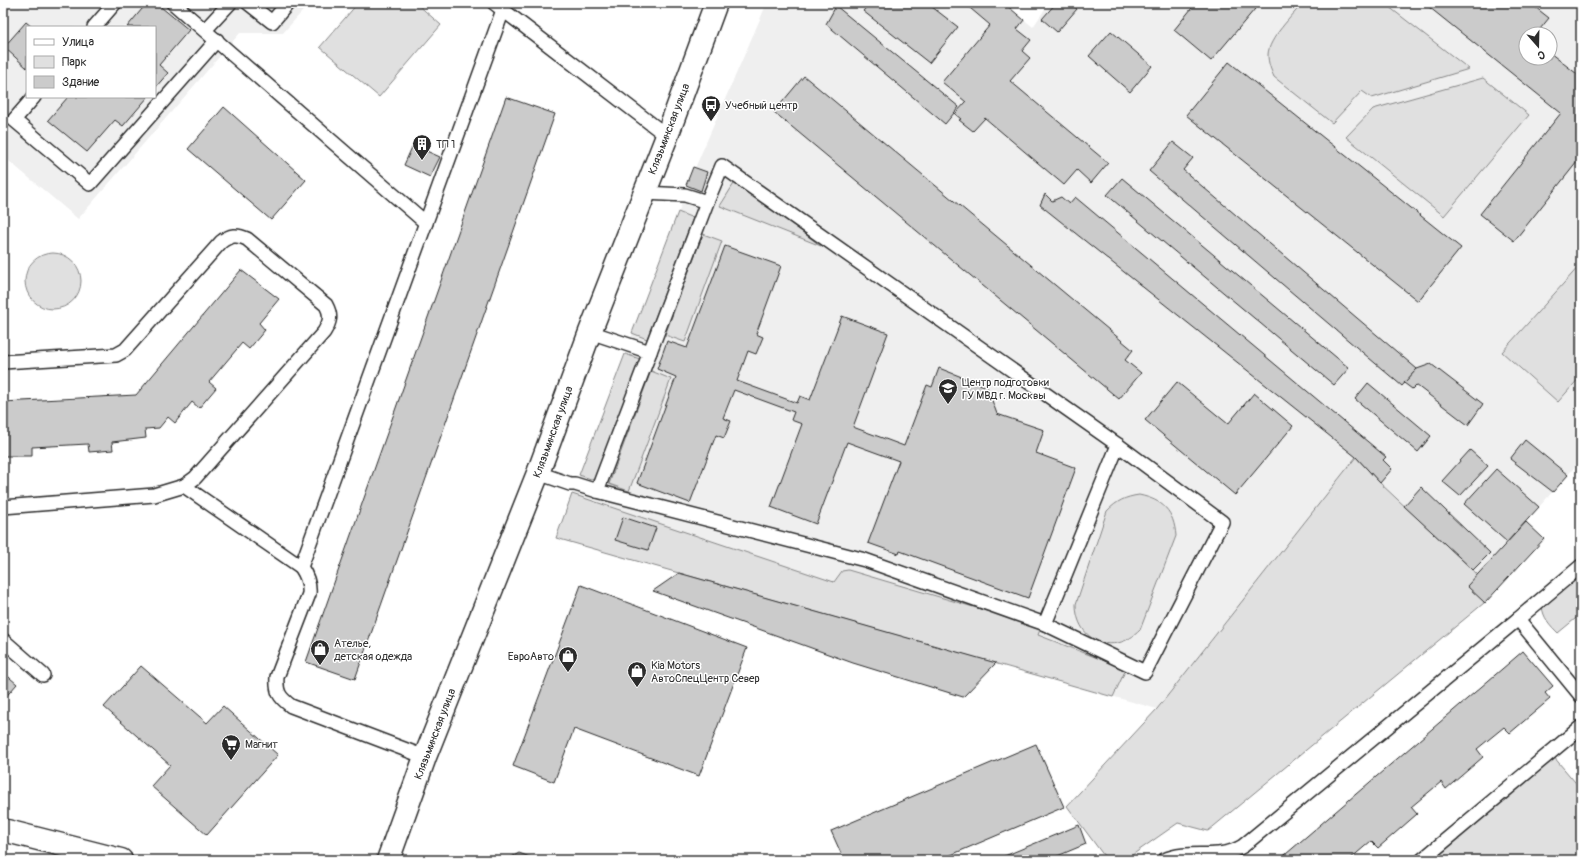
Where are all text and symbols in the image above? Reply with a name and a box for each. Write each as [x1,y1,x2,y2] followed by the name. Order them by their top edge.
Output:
[26,26,156,98] legend
[1518,26,1558,66] north arrow
[62,35,94,50] text: Улица
[1536,48,1547,62] text: С
[62,55,87,70] text: Парк
[62,75,99,90] text: Здание
[646,82,692,176] street label: Клязьминская улица
[700,94,722,122] bus stop icon: Учебный центр
[725,99,798,112] place label: Учебный центр
[411,133,433,161] building icon: ТП 1
[436,138,455,151] place label: ТП 1
[962,376,1049,402] place label: Центр подготовки ГУ МВД г. Москвы
[937,377,959,405] school or university icon: Центр подготовки ГУ МВД г. Москвы
[530,384,576,480] street label: Клязьминская улица
[334,637,412,663] place label: Ателье, детская одежда
[309,638,331,666] shop icon: Ателье, детская одежда
[557,645,579,673] shop icon: ЕвроАвто
[508,650,554,663] place label: ЕвроАвто
[651,659,760,685] place label: Kia Motors АвтоСпецЦентр Север
[626,660,648,688] shop icon: Kia Motors АвтоСпецЦентр Север
[412,687,458,781] street label: Клязьминская улица
[220,733,242,761] supermarket icon: Магнит
[245,738,278,751] place label: Магнит

